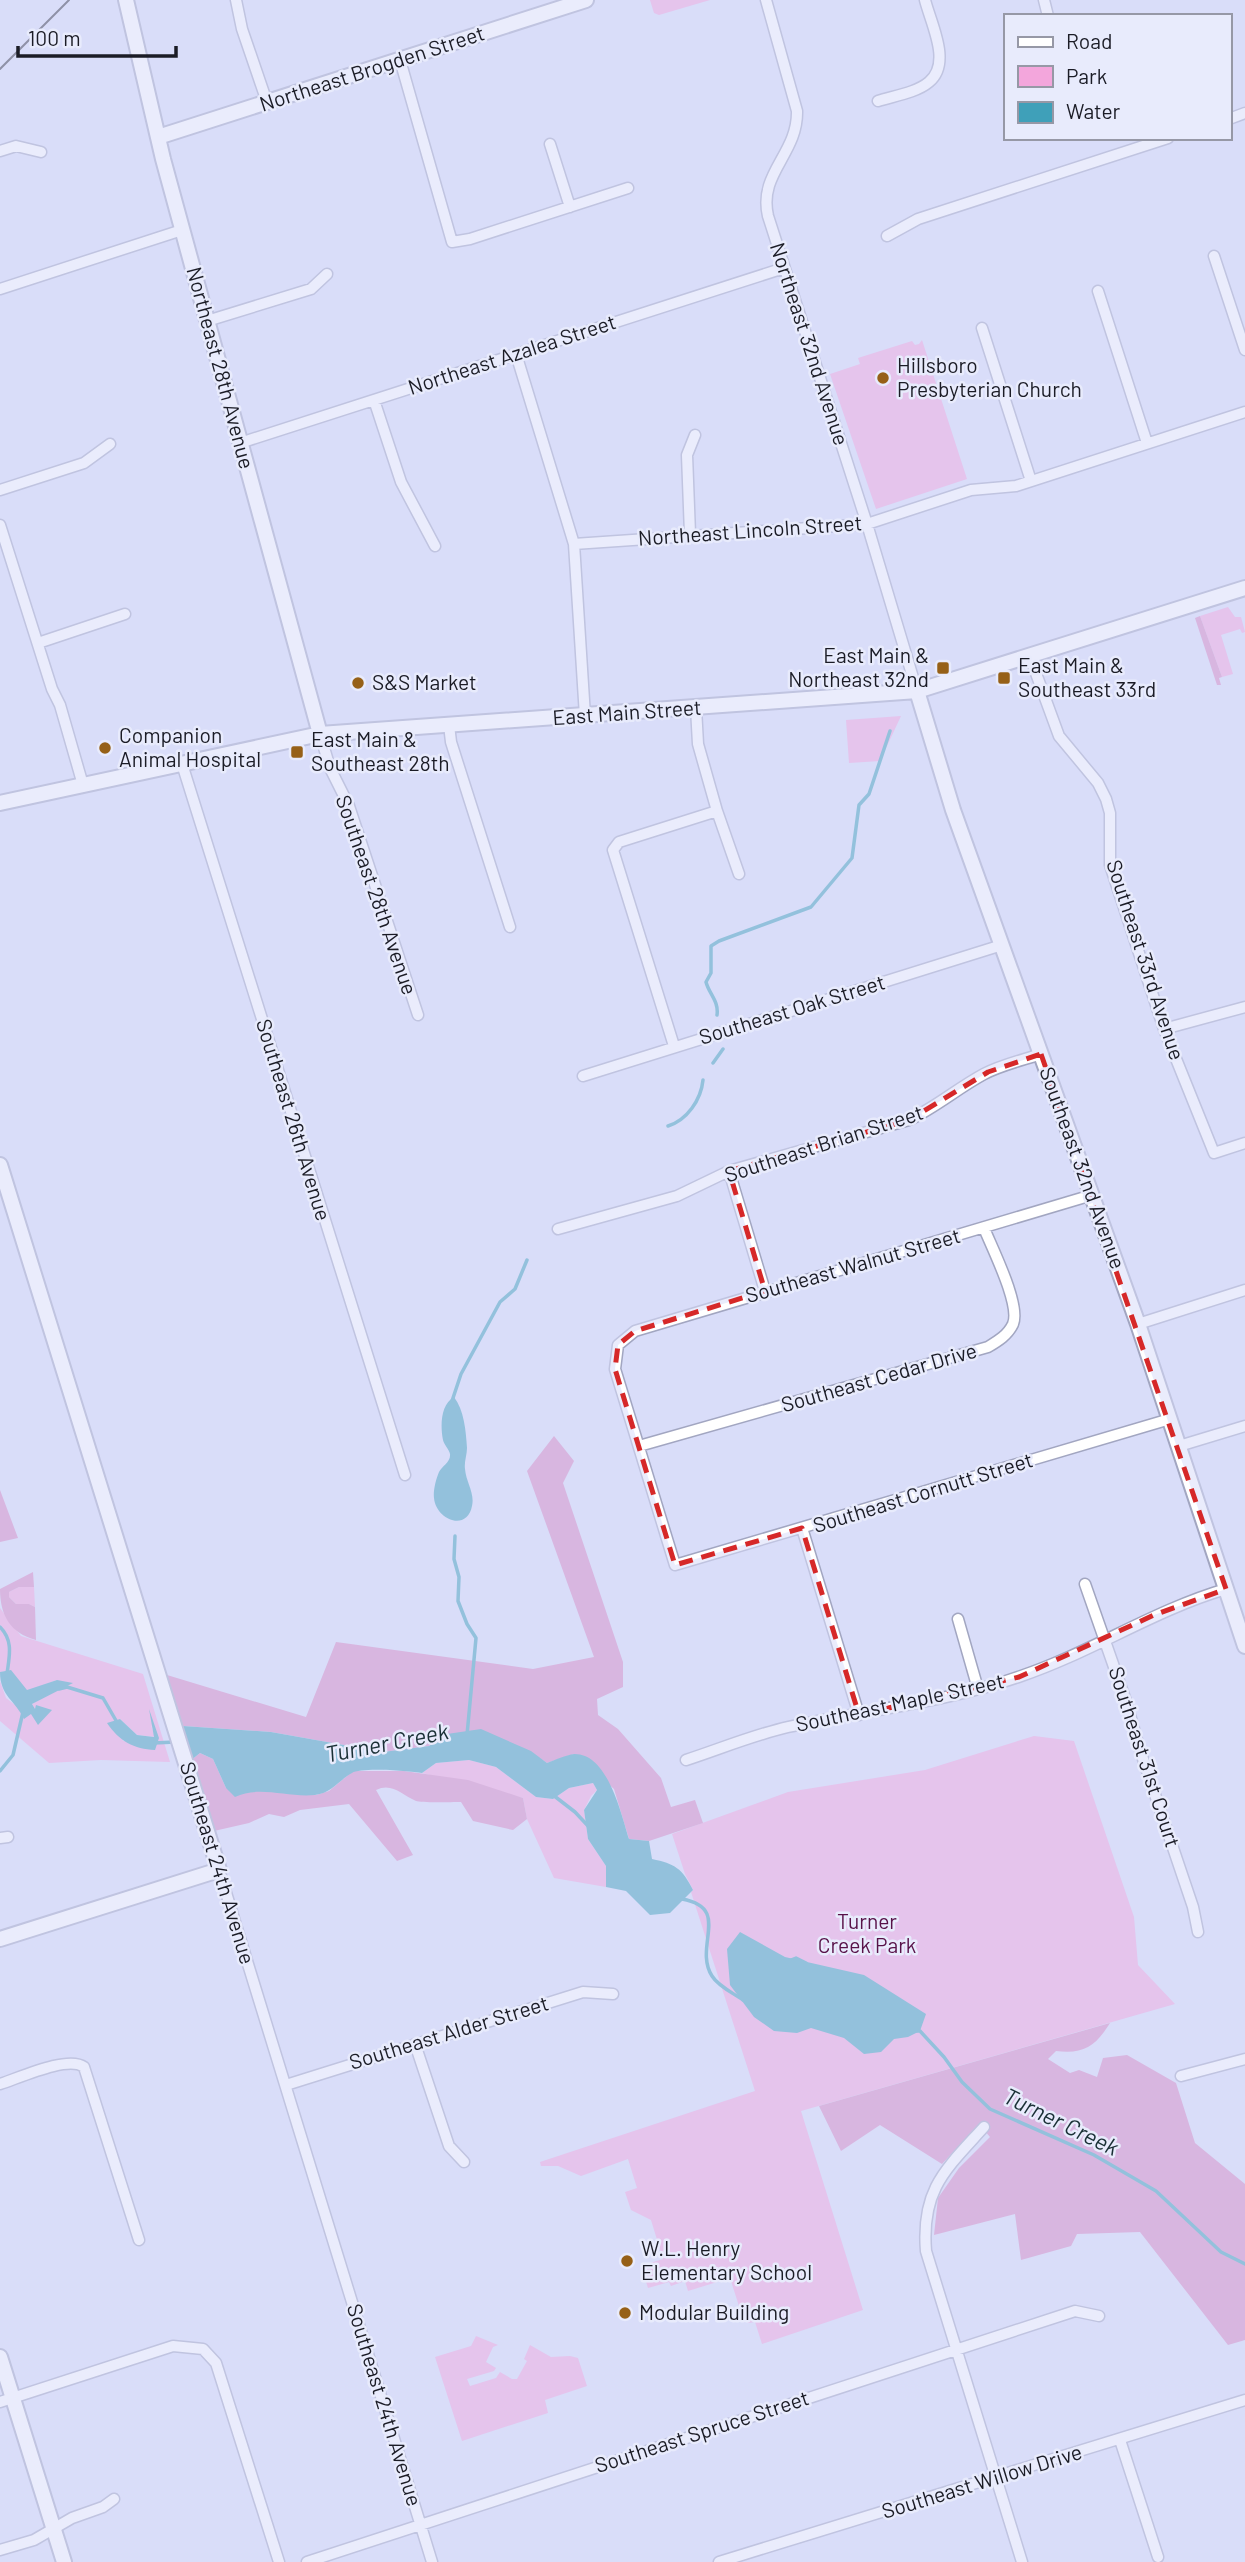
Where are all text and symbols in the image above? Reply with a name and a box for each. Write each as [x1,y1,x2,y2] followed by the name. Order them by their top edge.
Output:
[18,14,175,58] scale bar
[1004,14,1231,140] legend
[256,19,487,116] street label: Northeast Brogden Street
[28,25,81,50] text: 100 m
[1066,28,1112,53] text: Road
[1066,63,1107,88] text: Park
[1066,98,1121,123] text: Water
[766,239,855,448] street label: Northeast 32nd Avenue
[182,264,260,471] street label: Northeast 28th Avenue
[404,308,619,399] street label: Northeast Azalea Street
[897,352,1082,401] place label: Hillsboro Presbyterian Church
[875,370,891,386] marker: Hillsboro Presbyterian Church
[637,509,863,550] street label: Northeast Lincoln Street
[788,642,929,691] place label: East Main & Northeast 32nd
[1018,652,1156,701] place label: East Main & Southeast 33rd
[935,660,951,676] marker: East Main & Northeast 32nd
[372,669,477,694] place label: S&S Market
[996,670,1012,686] marker: East Main & Southeast 33rd
[350,675,366,691] marker: S&S Market
[552,694,702,729] street label: East Main Street
[119,722,261,771] place label: Companion Animal Hospital
[311,726,450,775] place label: East Main & Southeast 28th
[97,740,113,756] marker: Companion Animal Hospital
[289,744,305,760] marker: East Main & Southeast 28th
[331,791,423,998] street label: Southeast 28th Avenue
[1102,856,1191,1063] street label: Southeast 33rd Avenue
[696,968,888,1049] street label: Southeast Oak Street
[252,1016,337,1223] street label: Southeast 26th Avenue
[1035,1063,1132,1272] street label: Southeast 32nd Avenue
[721,1099,926,1186] street label: Southeast Brian Street
[742,1222,963,1307] street label: Southeast Walnut Street
[778,1337,979,1416] street label: Southeast Cedar Drive
[810,1446,1036,1537] street label: Southeast Cornutt Street
[1104,1663,1186,1850] street label: Southeast 31st Court
[793,1667,1006,1736] street label: Southeast Maple Street
[323,1716,451,1768] water label: Turner Creek
[176,1758,261,1967] street label: Southeast 24th Avenue
[818,1908,916,1957] park label: Turner Creek Park
[346,1989,551,2074] street label: Southeast Alder Street
[999,2081,1124,2161] water label: Turner Creek
[641,2235,812,2284] place label: W.L. Henry Elementary School
[619,2253,635,2269] marker: W.L. Henry Elementary School
[639,2299,789,2324] place label: Modular Building
[343,2300,428,2509] street label: Southeast 24th Avenue
[617,2305,633,2321] marker: Modular Building
[591,2384,812,2477] street label: Southeast Spruce Street
[878,2438,1085,2523] street label: Southeast Willow Drive

